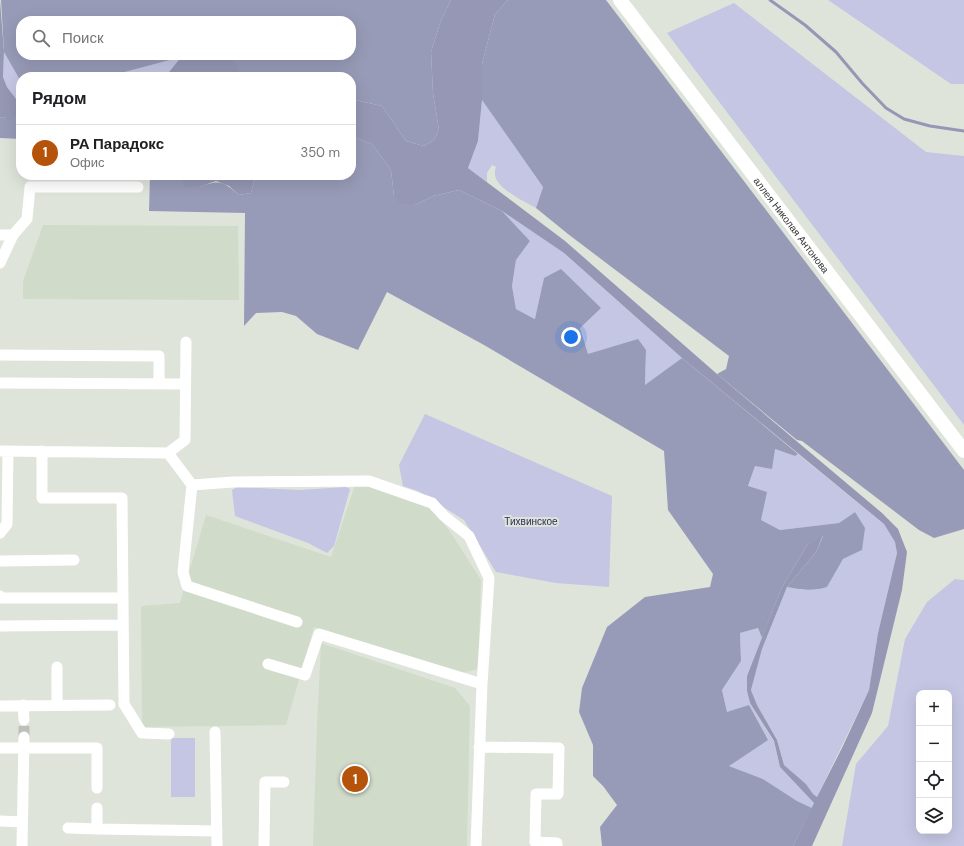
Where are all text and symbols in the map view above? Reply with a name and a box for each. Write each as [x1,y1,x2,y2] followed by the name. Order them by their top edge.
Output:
[16,16,356,60] search box
[30,27,52,49] icon: search
[62,28,104,48] text: Поиск
[32,87,87,109] text: Рядом
[70,134,164,154] text: РА Парадокс
[43,144,47,161] text: 1
[300,144,340,161] text: 350 m
[70,154,105,171] text: Офис
[751,174,833,276] street label: аллея Николая Антонова
[561,327,581,347] your location
[504,515,558,528] park label: Тихвинское
[916,690,952,834] map controls
[916,690,952,726] button: +
[916,726,952,762] button: −
[916,762,952,798] button: locate
[342,764,368,794] pin: 1
[916,798,952,834] button: layers

